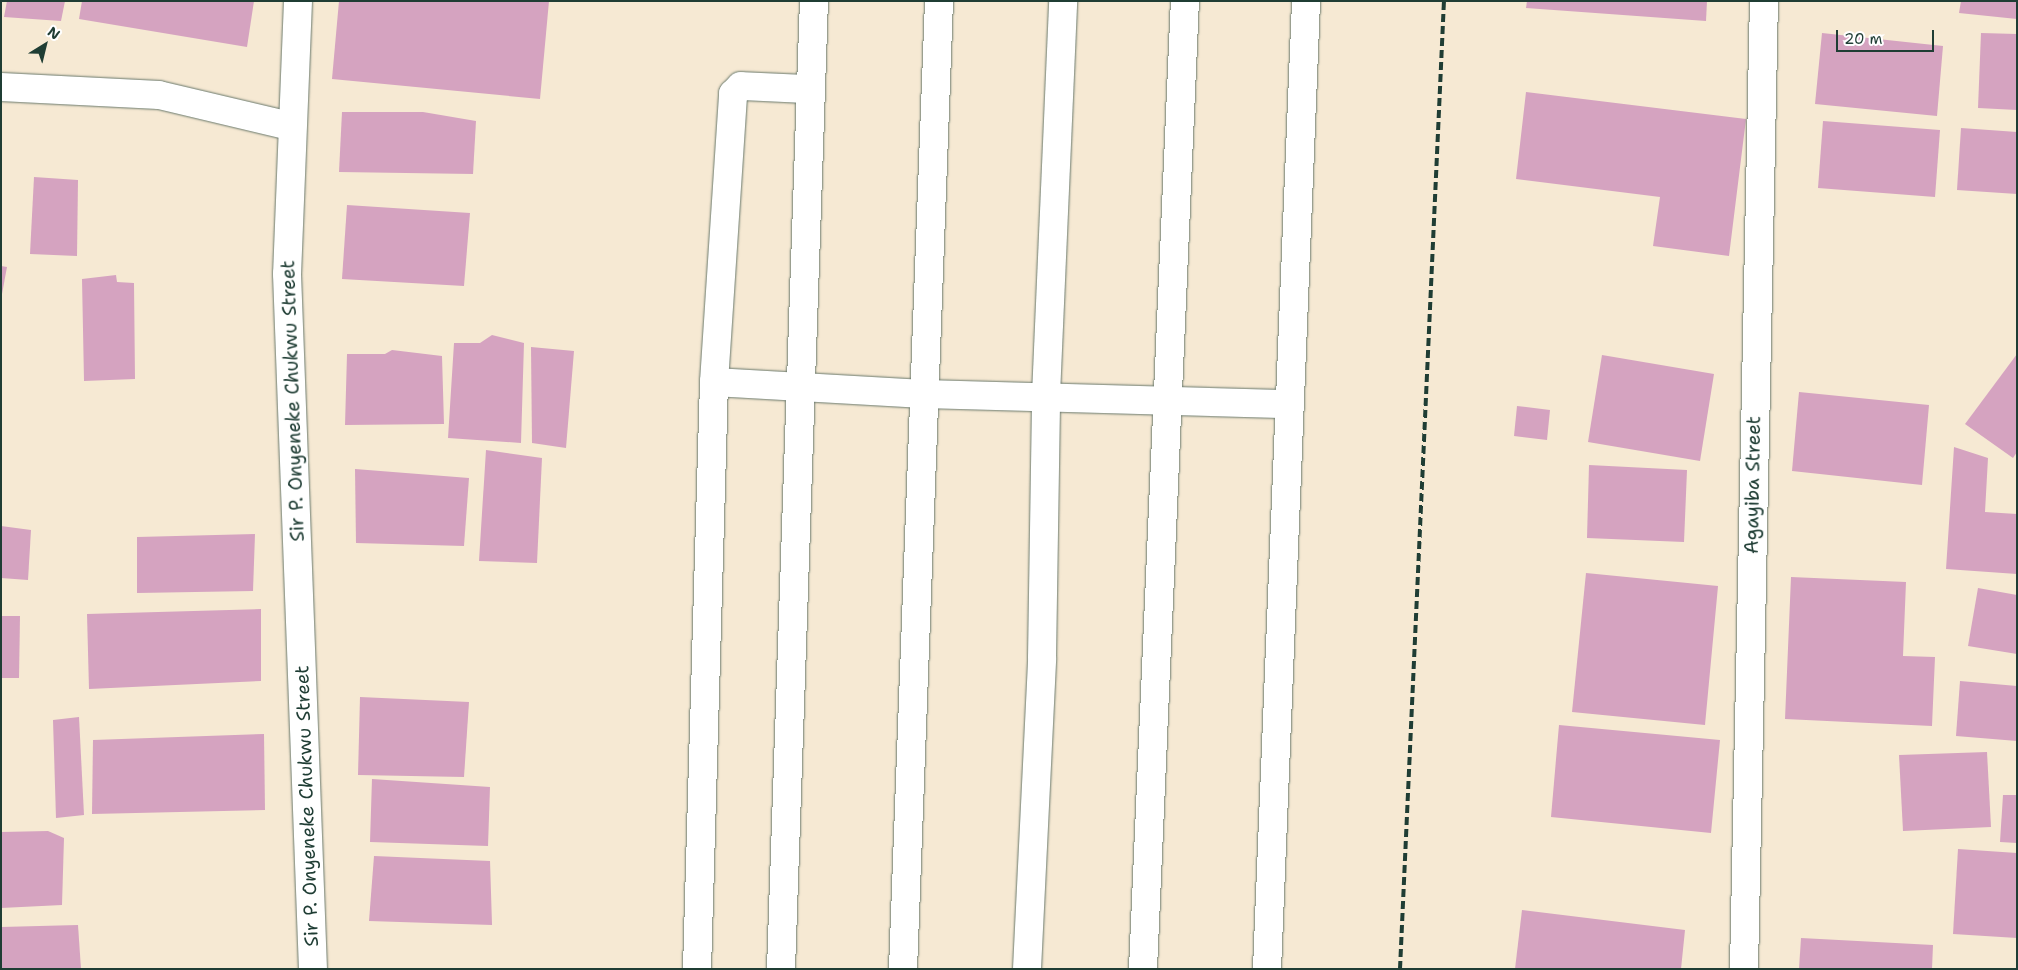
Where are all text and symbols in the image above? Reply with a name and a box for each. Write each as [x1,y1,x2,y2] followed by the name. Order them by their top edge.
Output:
[20,20,70,70] north arrow
[1838,20,1936,52] scale bar
[44,22,64,43] text: N
[1844,29,1883,49] text: 20 m
[277,260,309,542] street label: Sir P. Onyeneke Chukwu Street
[1740,416,1766,554] street label: Agayiba Street
[291,665,323,947] street label: Sir P. Onyeneke Chukwu Street

